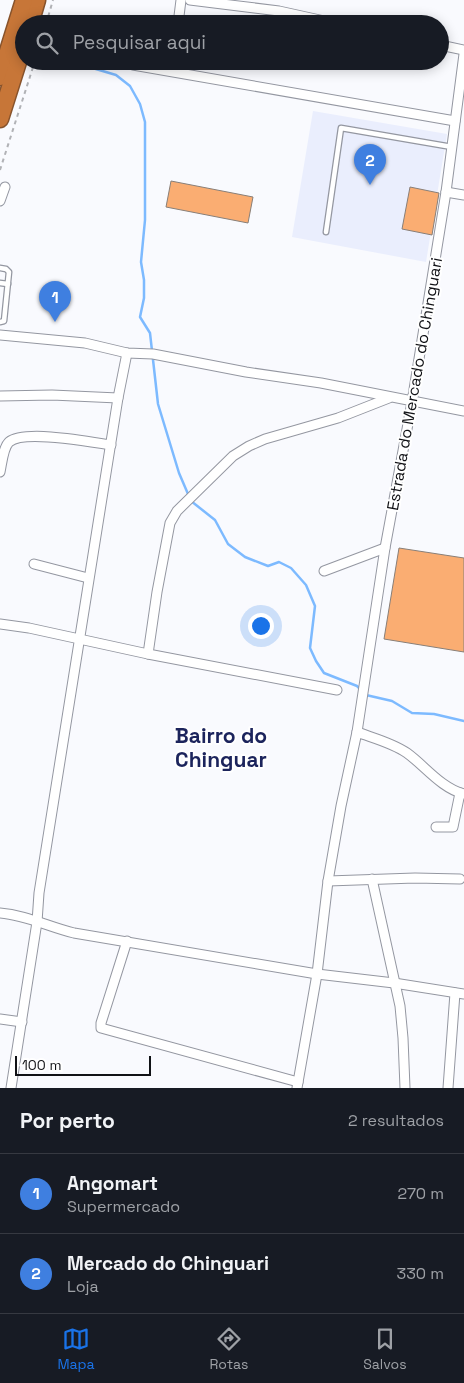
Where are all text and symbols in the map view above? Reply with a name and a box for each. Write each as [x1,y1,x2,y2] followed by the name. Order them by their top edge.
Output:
[15,15,449,70] search box
[33,29,61,57] icon: search
[73,30,206,55] text: Pesquisar aqui
[354,144,386,185] pin: 2
[382,256,447,512] street label: Estrada do Mercado do Chinguari
[39,281,71,322] pin: 1
[248,613,274,639] your location
[175,722,267,773] district label: Bairro do Chinguar
[15,1053,151,1076] scale bar
[22,1056,61,1074] text: 100 m
[20,1107,115,1134] text: Por perto
[348,1110,444,1131] text: 2 resultados
[67,1171,158,1196] text: Angomart
[32,1183,40,1204] text: 1
[397,1183,444,1204] text: 270 m
[67,1196,180,1217] text: Supermercado
[67,1251,269,1276] text: Mercado do Chinguari
[31,1263,41,1284] text: 2
[397,1263,444,1284] text: 330 m
[67,1276,99,1297] text: Loja
[57,1325,95,1373] tab: Mapa
[209,1325,248,1373] tab: Rotas
[363,1325,407,1373] tab: Salvos

